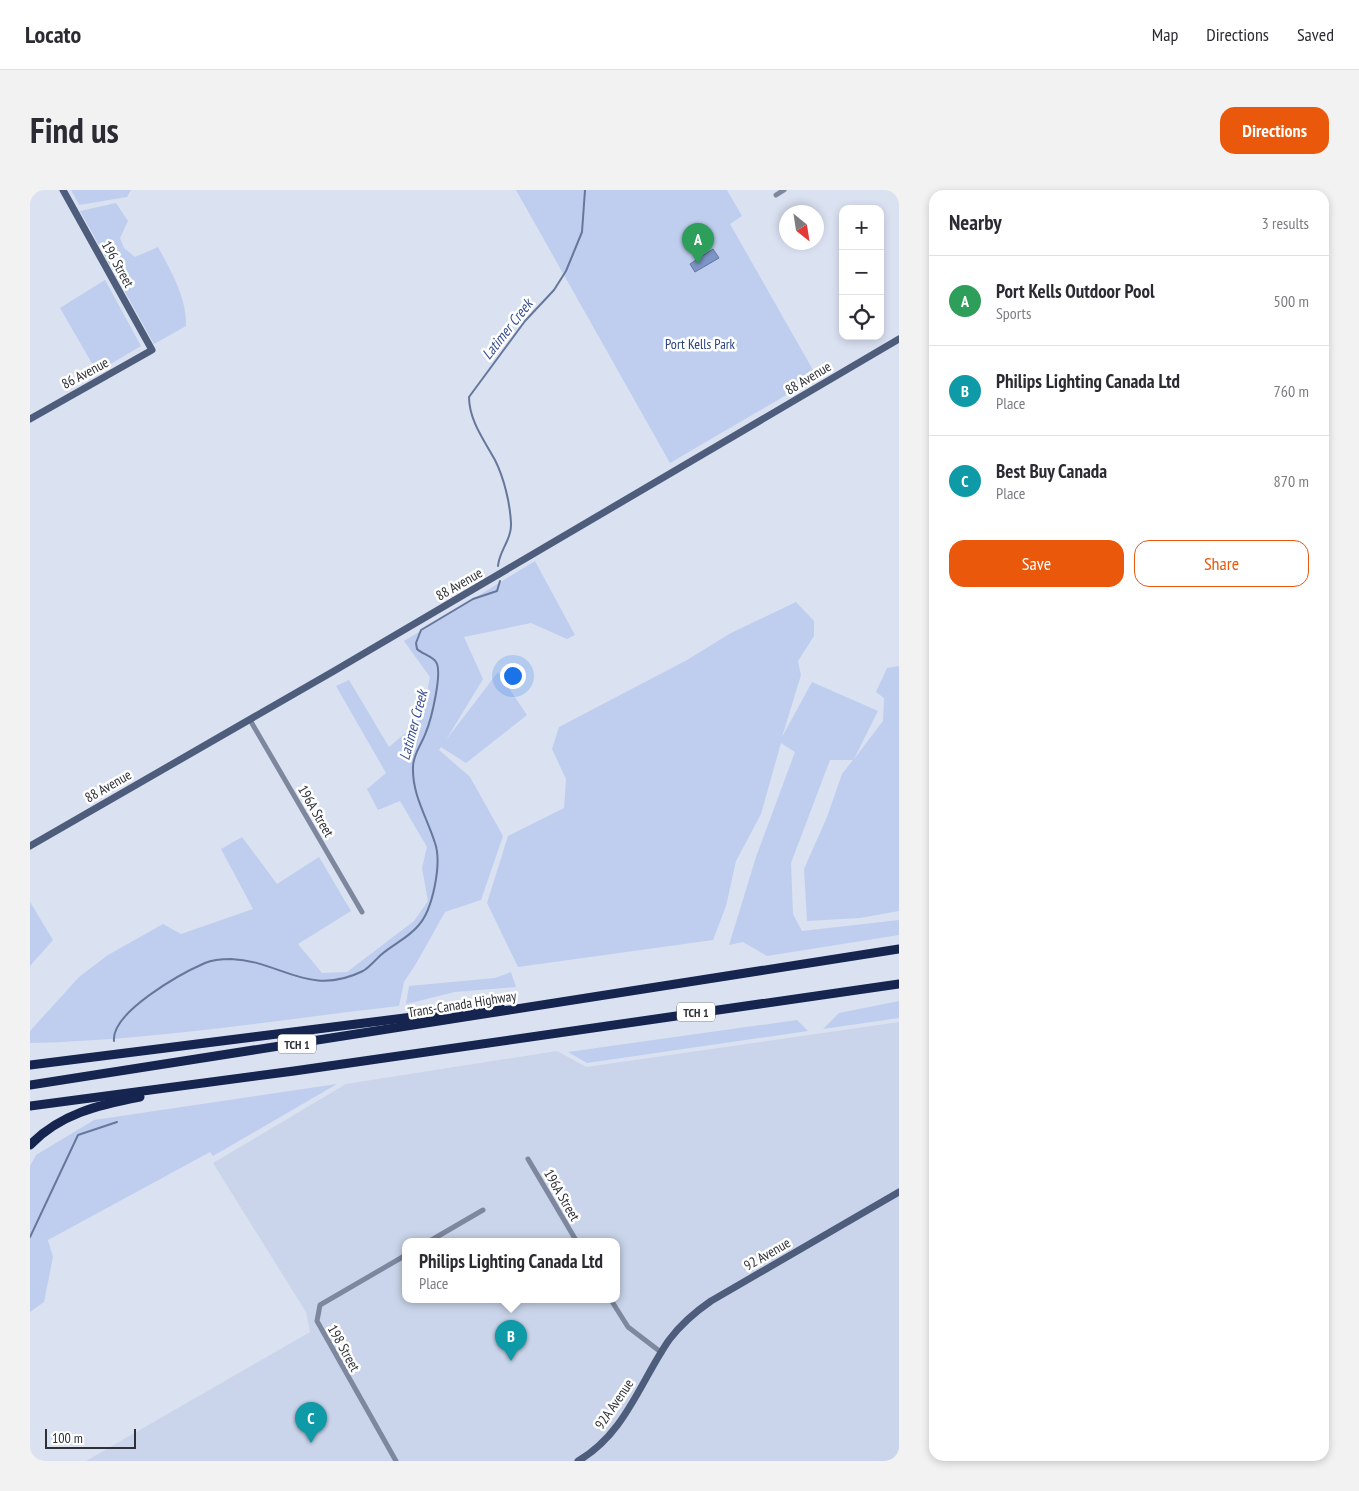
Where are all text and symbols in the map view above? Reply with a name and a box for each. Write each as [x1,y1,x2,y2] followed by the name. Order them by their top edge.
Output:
[25,19,81,50] text: Locato
[1152,23,1178,46] text: Map
[1206,23,1269,46] text: Directions
[1297,23,1334,46] text: Saved
[30,107,119,153] text: Find us
[1220,107,1329,154] button: Directions
[779,205,824,250] north arrow
[839,205,884,340] map controls
[839,205,884,250] button: +
[949,209,1002,236] text: Nearby
[1262,213,1309,233] text: 3 results
[682,223,714,264] pin: A
[98,237,138,291] street label: 196 Street
[839,250,884,295] button: −
[996,279,1155,303] text: Port Kells Outdoor Pool
[961,291,969,311] text: A
[1274,291,1309,311] text: 500 m
[477,293,538,363] water label: Latimer Creek
[839,295,884,340] button: locate
[996,303,1031,323] text: Sports
[665,335,736,353] park label: Port Kells Park
[58,353,112,393] street label: 86 Avenue
[782,357,835,399] street label: 88 Avenue
[996,369,1180,393] text: Philips Lighting Canada Ltd
[961,381,969,401] text: B
[1274,381,1309,401] text: 760 m
[996,393,1025,413] text: Place
[996,459,1107,483] text: Best Buy Canada
[961,471,969,491] text: C
[1274,471,1309,491] text: 870 m
[996,483,1025,503] text: Place
[949,540,1124,587] button: Save
[1134,540,1309,587] button: Share
[433,563,486,604] street label: 88 Avenue
[500,663,526,689] your location
[395,686,432,762] water label: Latimer Creek
[82,765,135,806] street label: 88 Avenue
[294,782,338,840] street label: 196A Street
[406,986,518,1021] street label: Trans-Canada Highway
[677,1002,715,1022] road number: TCH 1
[278,1034,316,1054] road number: TCH 1
[540,1166,584,1224] street label: 196A Street
[741,1233,794,1274] street label: 92 Avenue
[402,1238,620,1303] popup
[419,1249,603,1273] text: Philips Lighting Canada Ltd
[419,1273,448,1293] text: Place
[495,1320,527,1361] pin: B
[324,1321,364,1375] street label: 198 Street
[591,1375,637,1433] street label: 92A Avenue
[295,1402,327,1443] pin: C
[45,1426,136,1449] scale bar
[52,1429,83,1447] text: 100 m

